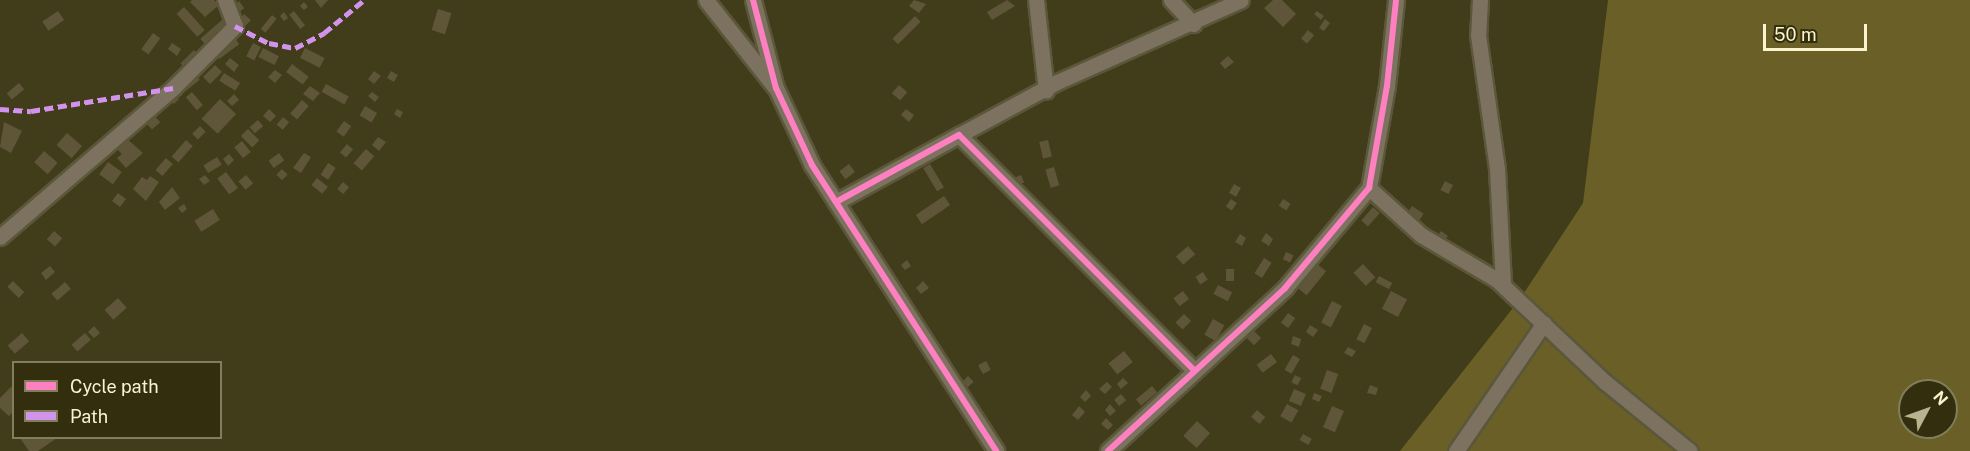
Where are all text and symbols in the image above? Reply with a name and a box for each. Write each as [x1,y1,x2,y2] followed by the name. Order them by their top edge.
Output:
[1766,12,1870,50] scale bar
[1774,24,1817,45] text: 50 m
[12,361,222,439] legend
[70,376,159,397] text: Cycle path
[1898,379,1958,439] north arrow
[1929,387,1952,409] text: N
[70,406,108,427] text: Path

